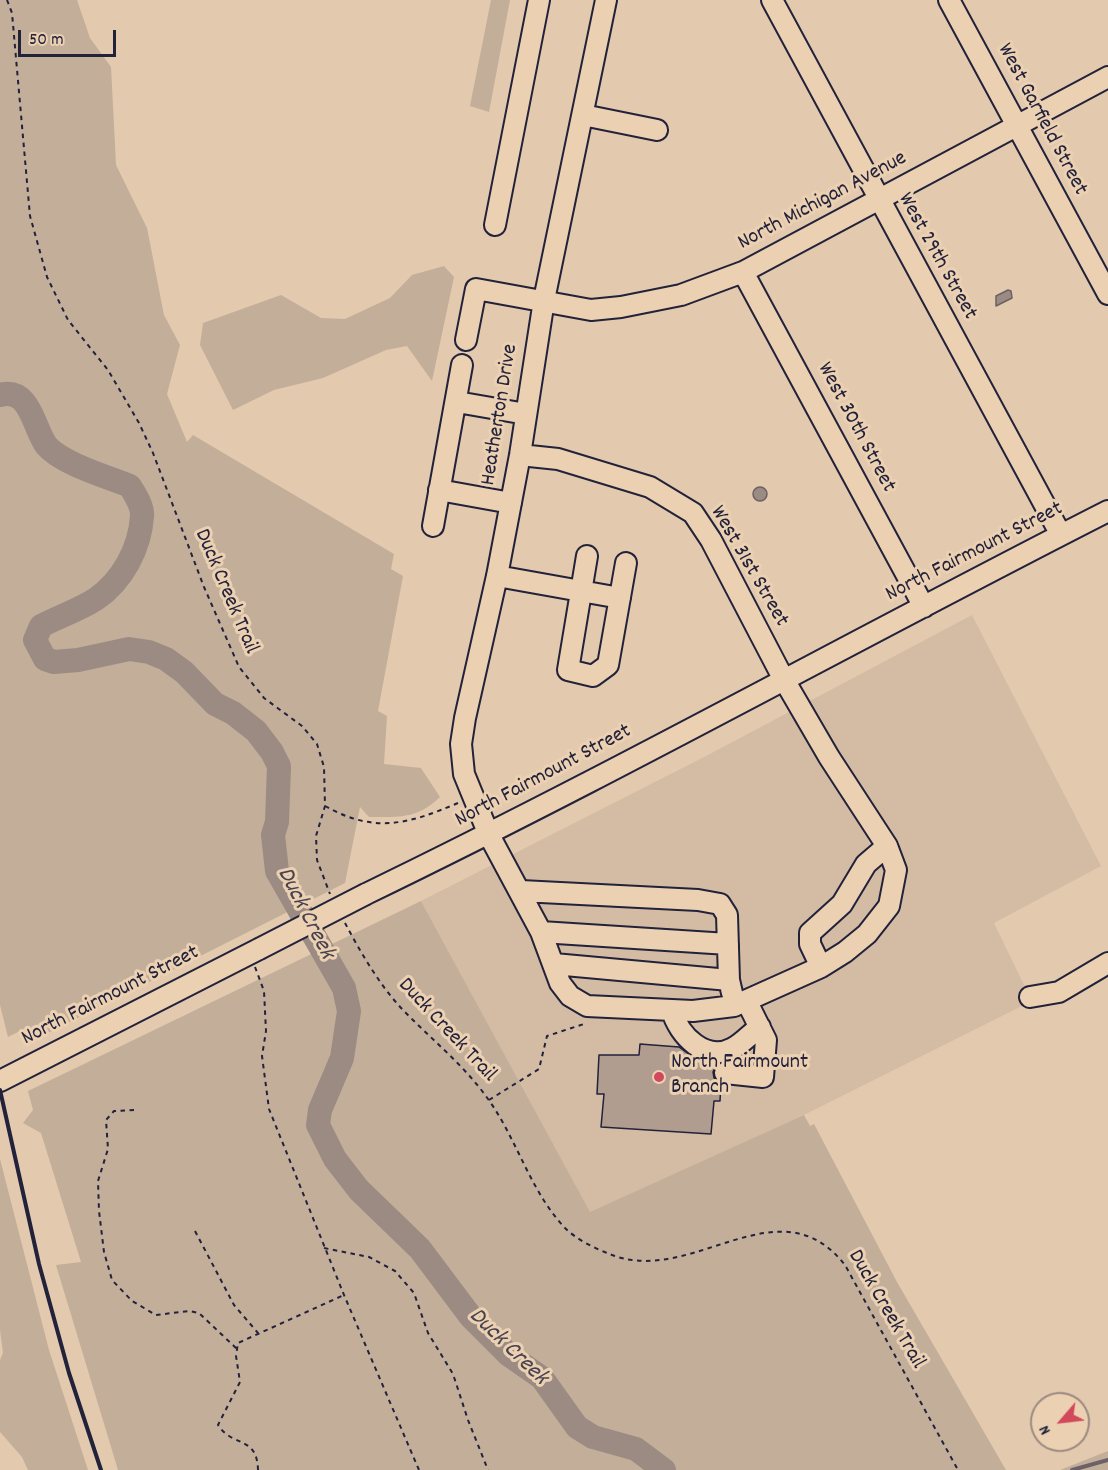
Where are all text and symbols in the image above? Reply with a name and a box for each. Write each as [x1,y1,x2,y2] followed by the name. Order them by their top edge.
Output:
[21,18,118,56] scale bar
[29,28,64,53] text: 50 m
[990,40,1092,200] street label: West Garfield Street
[734,146,912,258] street label: North Michigan Avenue
[890,189,982,325] street label: West 29th Street
[477,342,525,488] street label: Heatherton Drive
[810,359,900,497] street label: West 30th Street
[882,497,1068,609] street label: North Fairmount Street
[703,502,793,632] street label: West 31st Street
[187,526,263,658] street label: Duck Creek Trail
[451,719,637,835] street label: North Fairmount Street
[269,863,339,965] water label: Duck Creek
[18,941,204,1053] street label: North Fairmount Street
[391,973,501,1089] street label: Duck Creek Trail
[671,1051,808,1102] place label: North Fairmount Branch
[652,1070,666,1084] marker: North Fairmount Branch
[840,1246,930,1374] street label: Duck Creek Trail
[461,1303,553,1393] water label: Duck Creek
[1030,1392,1090,1452] north arrow
[1033,1421,1057,1439] text: N

